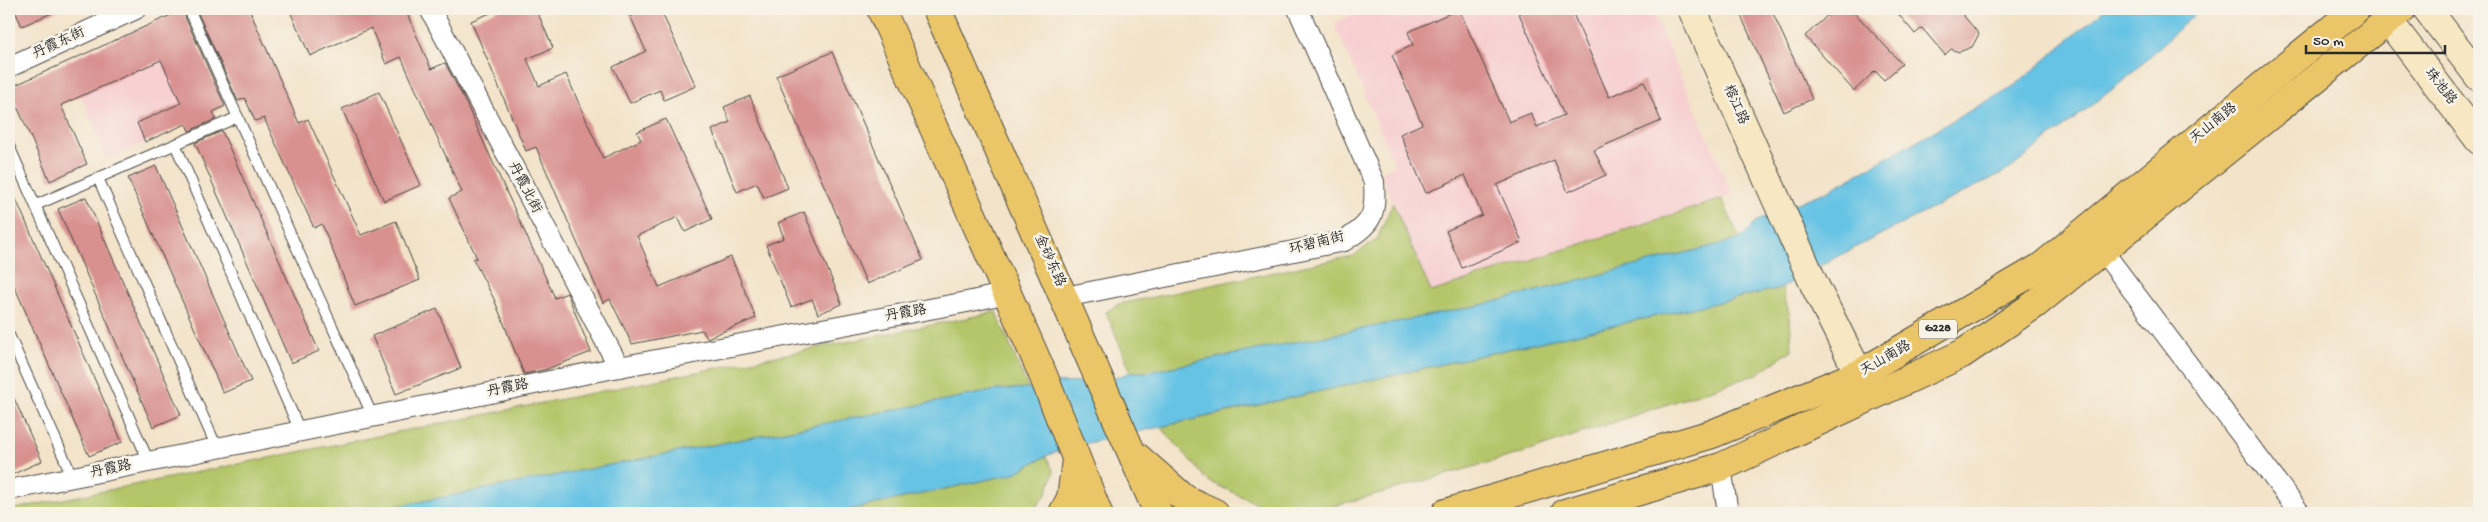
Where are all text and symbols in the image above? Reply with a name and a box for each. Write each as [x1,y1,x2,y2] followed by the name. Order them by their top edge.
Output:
[2306,22,2444,54] scale bar
[30,24,88,64] street label: 丹霞东街
[2313,33,2344,51] text: 50 m
[2421,65,2460,109] street label: 珠池路
[1719,82,1752,128] street label: 榕江路
[2186,99,2241,148] street label: 天山南路
[503,159,546,217] street label: 丹霞北街
[1288,228,1346,259] street label: 环碧南街
[1030,232,1069,290] street label: 金砂东路
[884,301,928,326] street label: 丹霞路
[1919,320,1957,338] road number: G228
[1857,337,1914,380] street label: 天山南路
[486,376,530,401] street label: 丹霞路
[88,456,133,483] street label: 丹霞路

